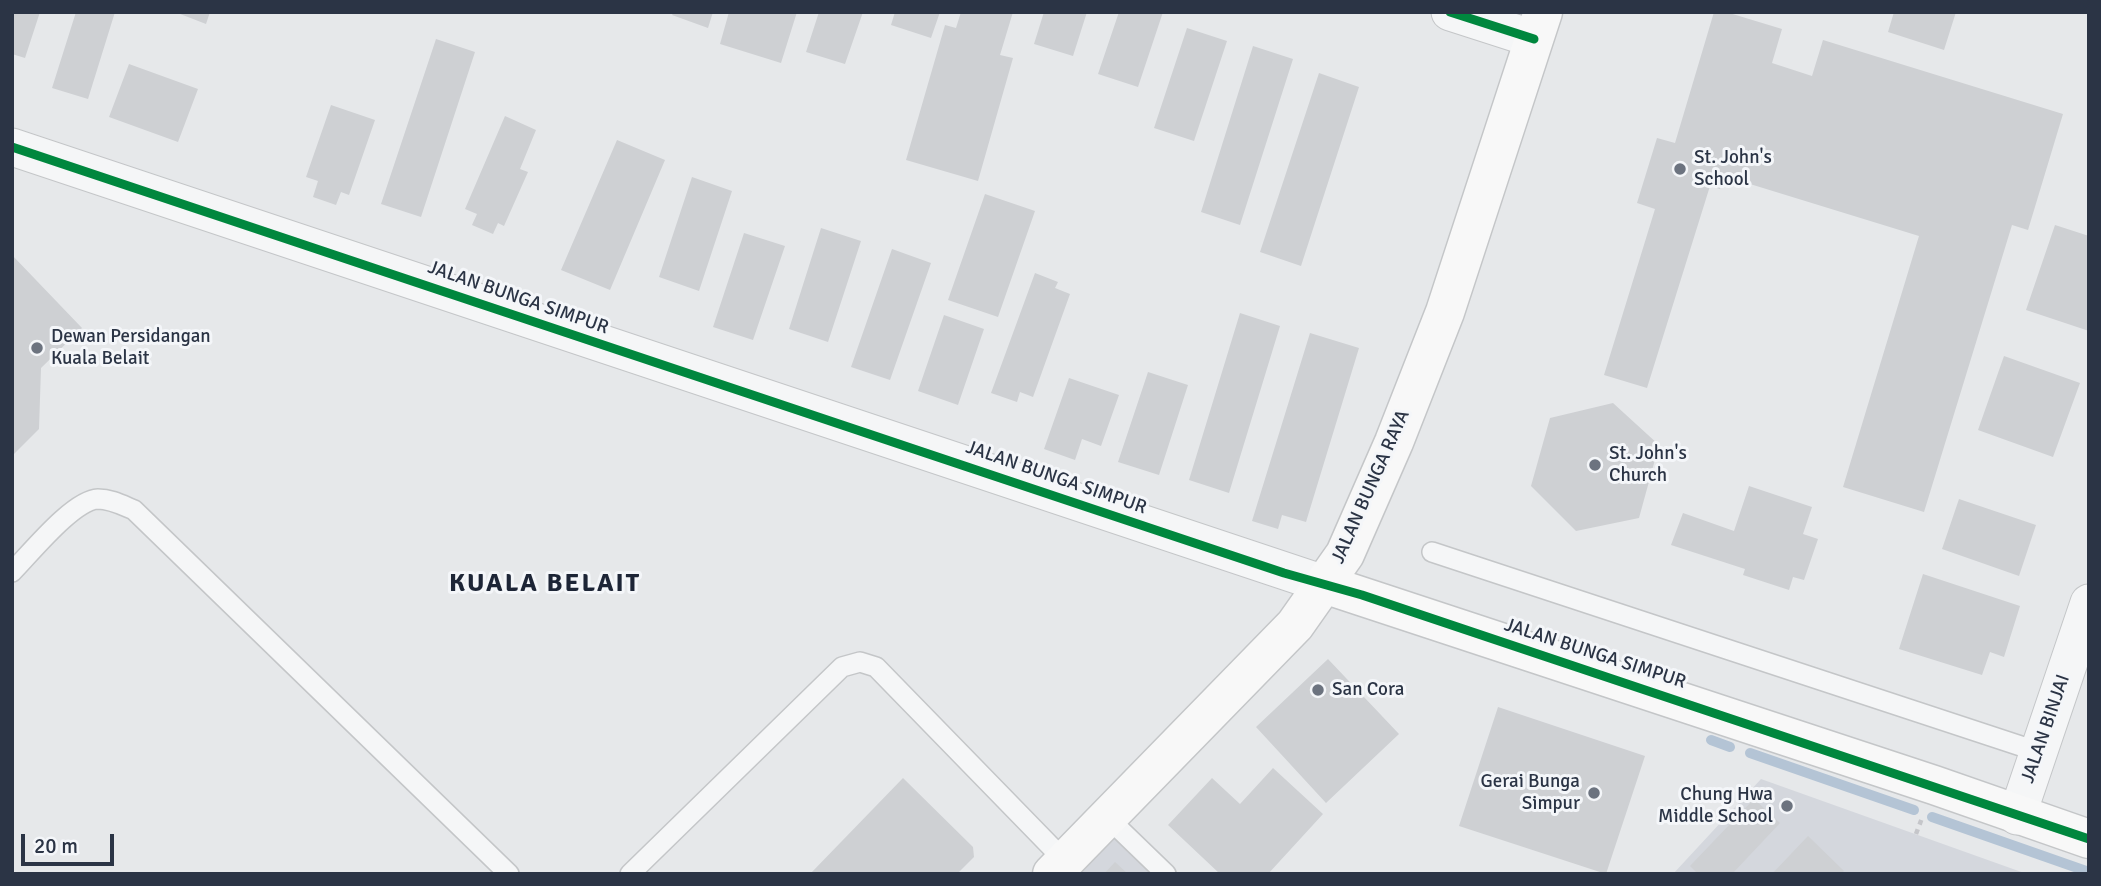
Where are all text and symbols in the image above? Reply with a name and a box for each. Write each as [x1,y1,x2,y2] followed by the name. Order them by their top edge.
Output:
[1694,147,1772,191] place label: St. John's School
[1672,161,1688,177] marker: St. John's School
[425,256,611,340] street label: JALAN BUNGA SIMPUR
[51,326,211,370] place label: Dewan Persidangan Kuala Belait
[29,340,45,356] marker: Dewan Persidangan Kuala Belait
[1327,407,1415,567] street label: JALAN BUNGA RAYA
[963,436,1149,520] street label: JALAN BUNGA SIMPUR
[1609,443,1687,487] place label: St. John's Church
[1587,457,1603,473] marker: St. John's Church
[450,568,640,600] district label: KUALA BELAIT
[1501,614,1689,694] street label: JALAN BUNGA SIMPUR
[2017,672,2075,786] street label: JALAN BINJAI
[1332,679,1404,701] place label: San Cora
[1310,682,1326,698] marker: San Cora
[1481,771,1580,815] place label: Gerai Bunga Simpur
[1658,784,1773,828] place label: Chung Hwa Middle School
[1586,785,1602,801] marker: Gerai Bunga Simpur
[1779,798,1795,814] marker: Chung Hwa Middle School
[24,820,117,864] scale bar
[34,833,78,859] text: 20 m

